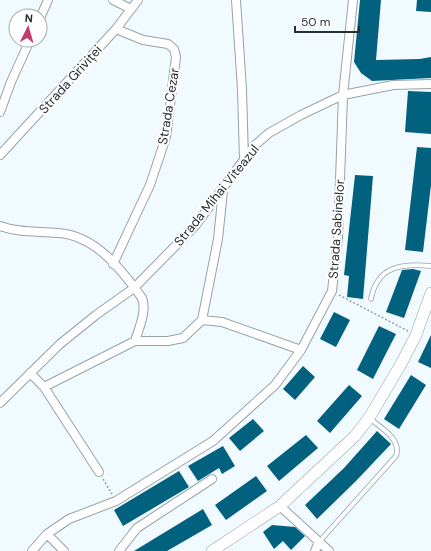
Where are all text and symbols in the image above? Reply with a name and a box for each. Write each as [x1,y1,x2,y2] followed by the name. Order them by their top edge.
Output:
[8,8,48,48] north arrow
[295,8,359,34] scale bar
[24,11,33,25] text: N
[301,14,330,30] text: 50 m
[35,42,106,117] street label: Strada Griviței
[154,66,183,146] street label: Strada Cezar
[170,141,263,250] street label: Strada Mihai Viteazul
[325,179,348,279] street label: Strada Sabinelor

